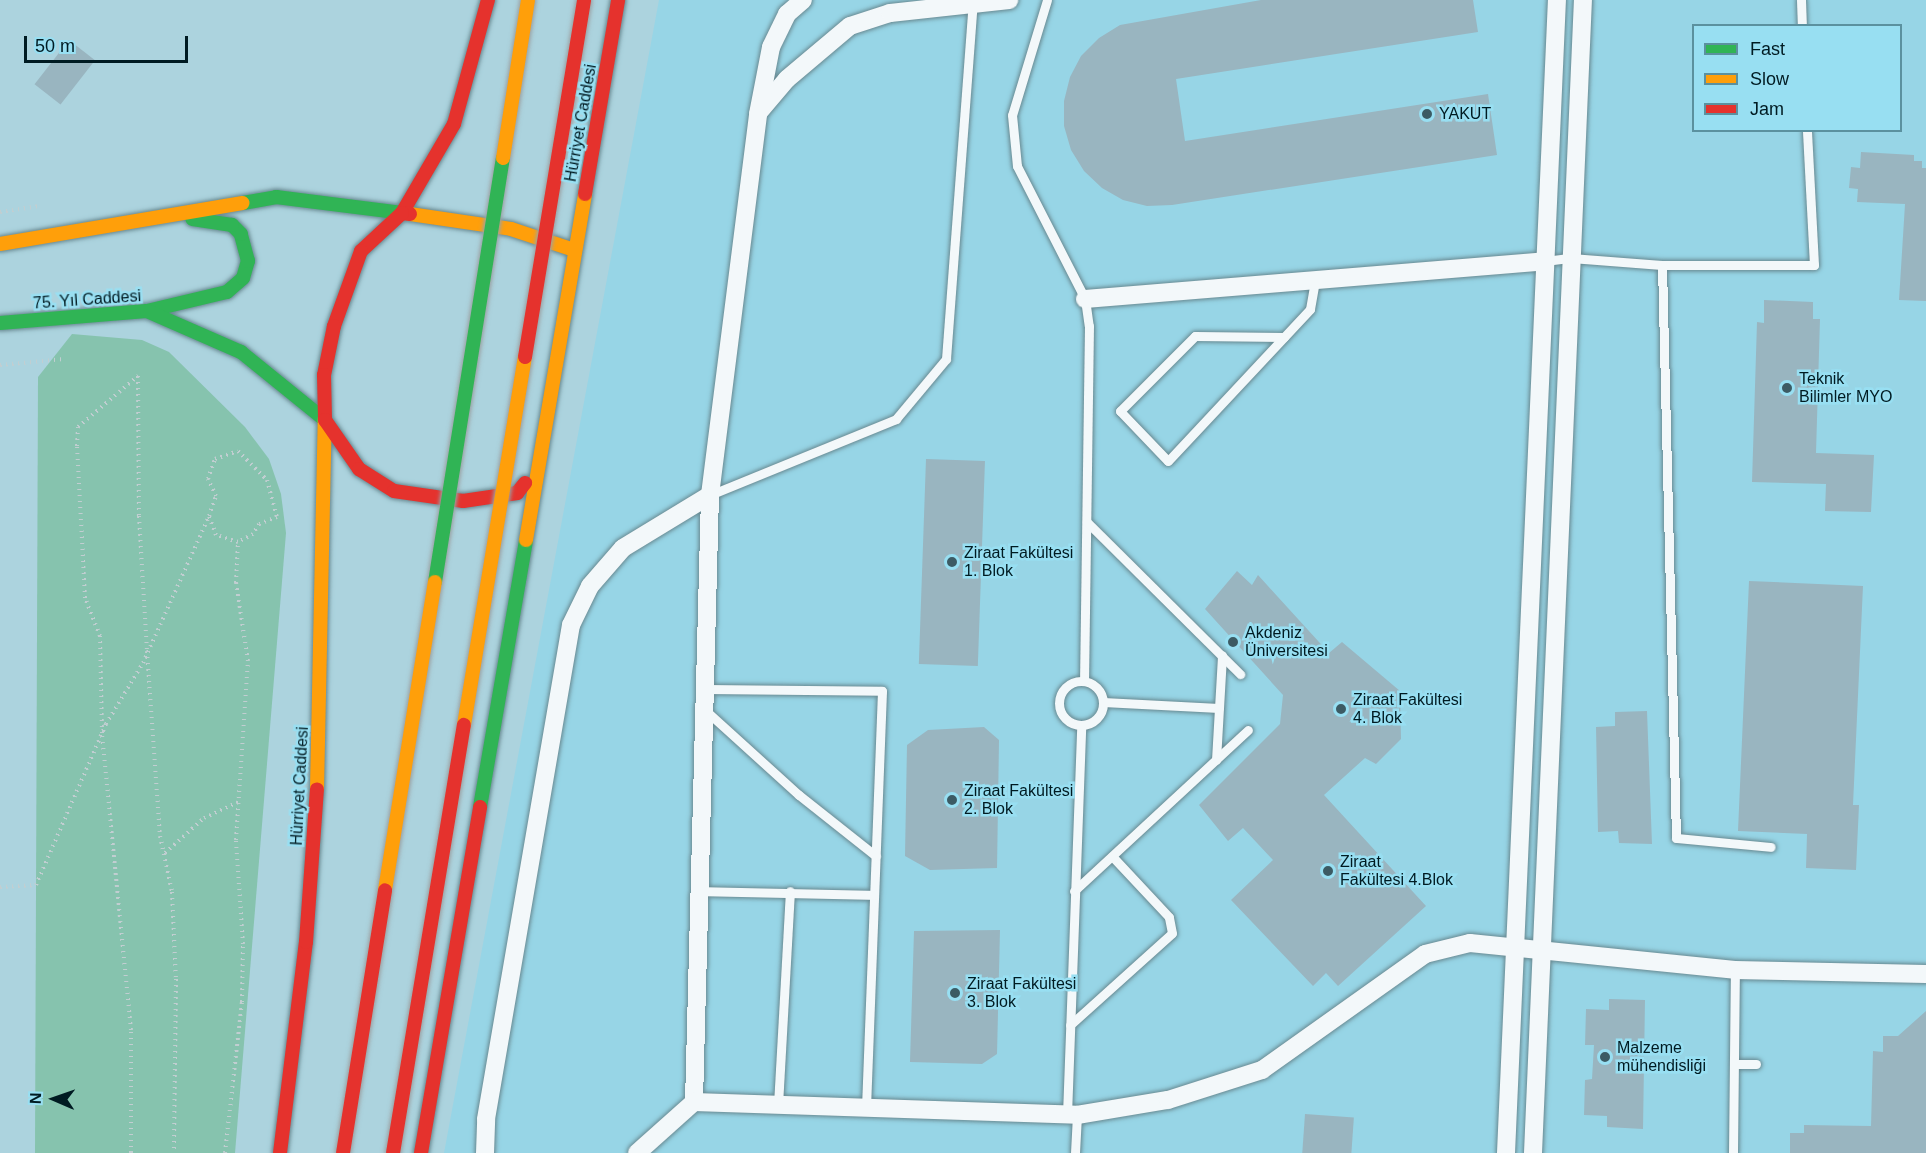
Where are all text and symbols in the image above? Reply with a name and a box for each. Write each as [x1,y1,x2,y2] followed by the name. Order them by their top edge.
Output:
[27,24,190,62] scale bar
[1692,24,1902,132] legend
[35,36,75,56] text: 50 m
[1750,39,1785,59] text: Fast
[561,63,601,183] street label: Hürriyet Caddesi
[1750,69,1789,89] text: Slow
[1750,99,1784,119] text: Jam
[1439,104,1491,124] place label: YAKUT
[1420,107,1434,121] marker: YAKUT
[32,287,142,313] street label: 75. Yıl Caddesi
[1799,369,1892,407] place label: Teknik Bilimler MYO
[1780,381,1794,395] marker: Teknik Bilimler MYO
[964,543,1073,581] place label: Ziraat Fakültesi 1. Blok
[945,555,959,569] marker: Ziraat Fakültesi 1. Blok
[1245,623,1328,661] place label: Akdeniz Üniversitesi
[1226,635,1240,649] marker: Akdeniz Üniversitesi
[1353,690,1462,728] place label: Ziraat Fakültesi 4. Blok
[1334,702,1348,716] marker: Ziraat Fakültesi 4. Blok
[287,726,313,846] street label: Hürriyet Caddesi
[964,781,1073,819] place label: Ziraat Fakültesi 2. Blok
[945,793,959,807] marker: Ziraat Fakültesi 2. Blok
[1340,852,1453,890] place label: Ziraat Fakültesi 4.Blok
[1321,864,1335,878] marker: Ziraat Fakültesi 4.Blok
[967,974,1076,1012] place label: Ziraat Fakültesi 3. Blok
[948,986,962,1000] marker: Ziraat Fakültesi 3. Blok
[1617,1038,1706,1076] place label: Malzeme mühendisliği
[1598,1050,1612,1064] marker: Malzeme mühendisliği
[24,1069,84,1129] north arrow
[27,1092,44,1104] text: N

